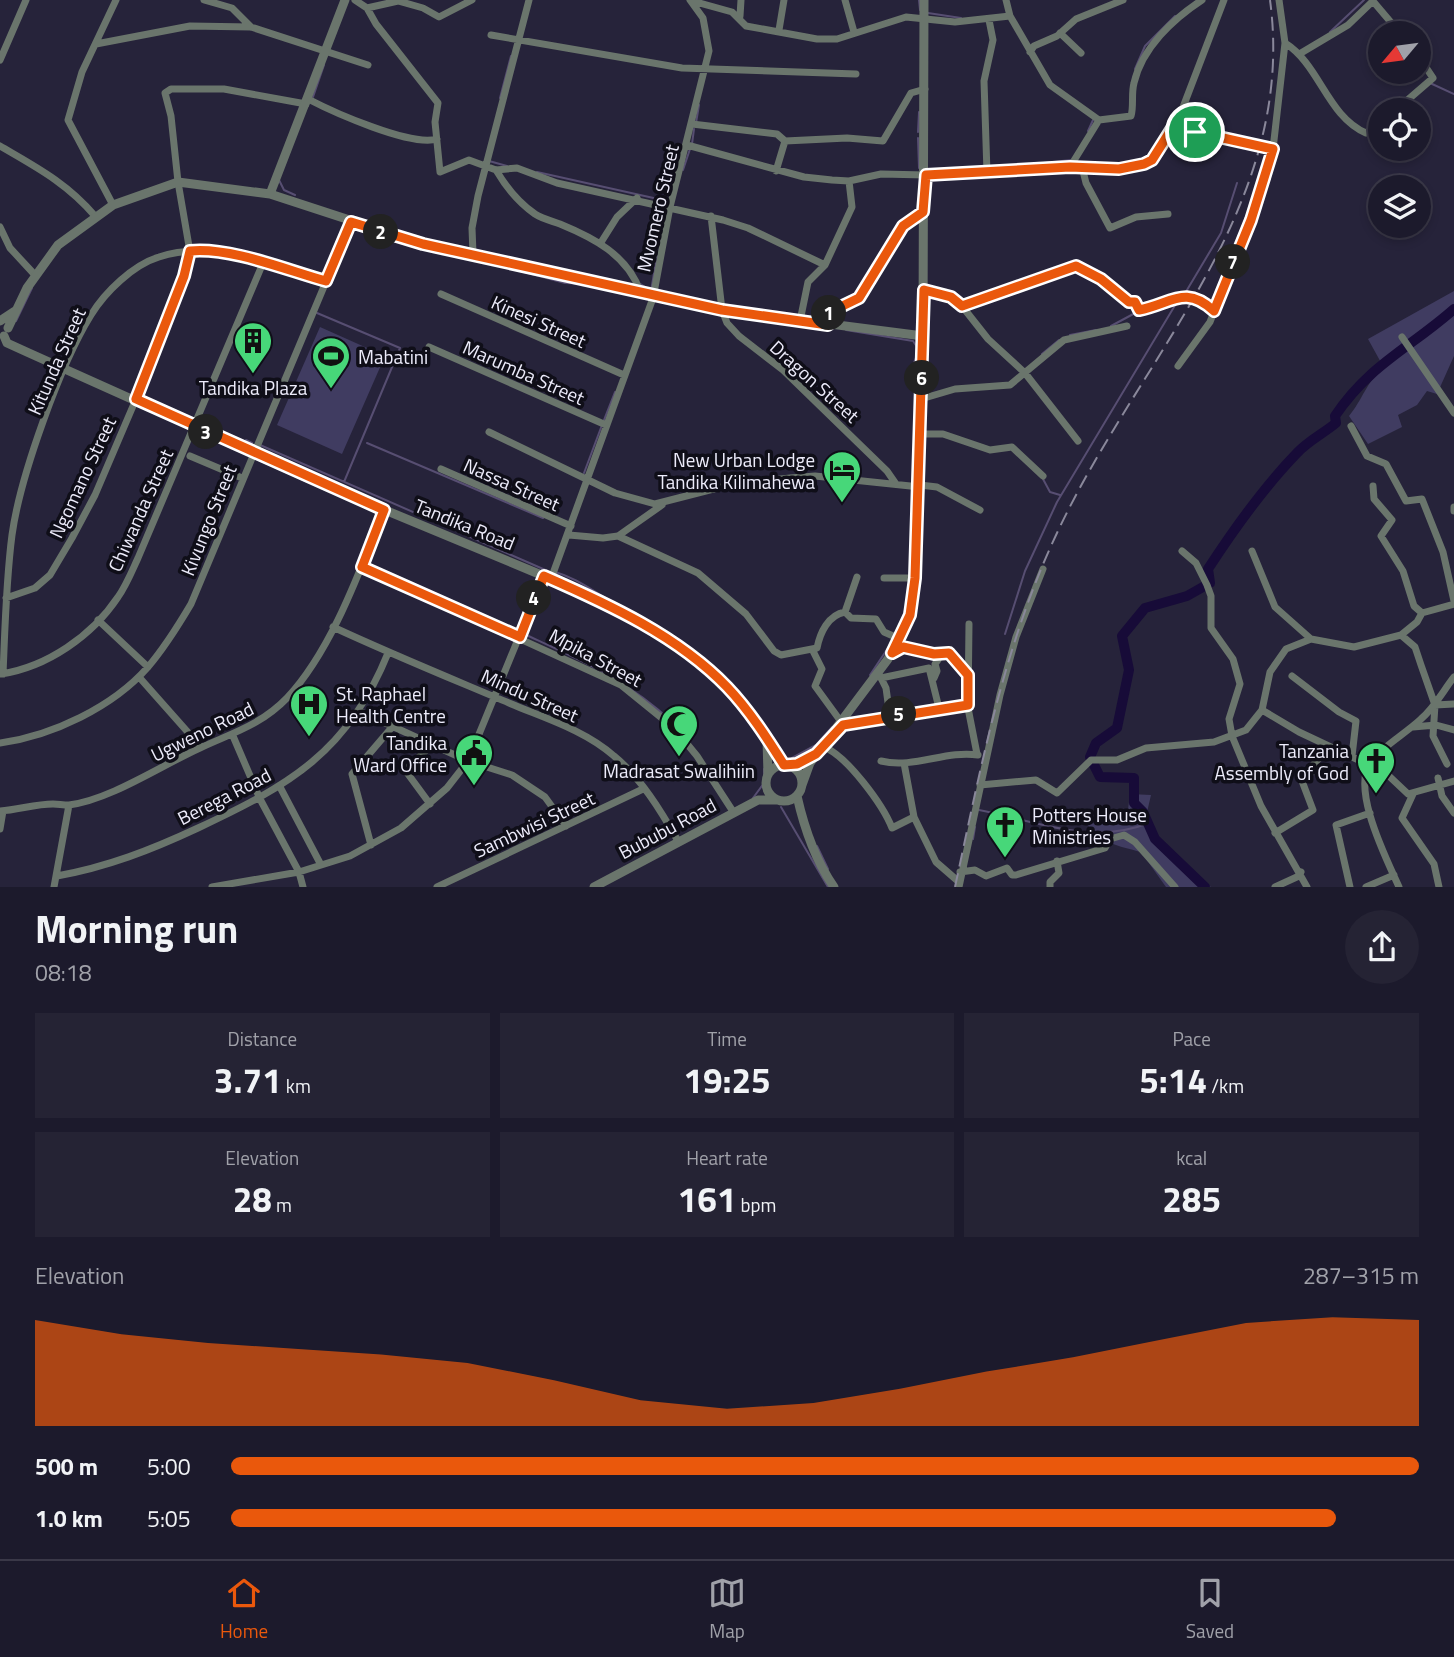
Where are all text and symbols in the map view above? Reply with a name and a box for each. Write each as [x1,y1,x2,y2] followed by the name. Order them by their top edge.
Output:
[1368,21,1432,84] north arrow
[1368,21,1431,238] map controls
[1368,98,1431,161] button: locate
[1165,102,1225,162] pin
[1176,113,1214,151] icon: arrive
[628,141,686,275] street label: Mvomero Street
[1368,175,1431,238] button: layers
[364,215,398,250] pin: 2
[375,217,386,246] text: 2
[1216,244,1250,280] pin: 7
[1227,247,1238,276] text: 7
[487,287,591,355] street label: Kinesi Street
[812,296,846,330] pin: 1
[823,298,834,327] text: 1
[19,302,93,419] street label: Kitunda Street
[232,320,274,375] building icon: Tandika Plaza
[458,332,590,412] street label: Marumba Street
[764,333,866,429] street label: Dragon Street
[310,335,352,390] sports icon: Mabatini
[358,342,428,371] place label: Mabatini
[904,360,940,396] pin: 6
[916,363,927,392] text: 6
[199,373,308,402] place label: Tandika Plaza
[41,411,123,543] street label: Ngomano Street
[188,414,224,450] pin: 3
[200,417,211,446] text: 3
[100,444,180,576] street label: Chiwanda Street
[657,445,815,496] place label: New Urban Lodge Tandika Kilimahewa
[821,449,863,504] hotel icon: New Urban Lodge Tandika Kilimahewa
[459,450,565,518] street label: Nassa Street
[173,460,244,580] street label: Kivungo Street
[410,491,520,557] street label: Tandika Road
[516,580,552,616] pin: 4
[528,583,539,612] text: 4
[544,620,648,694] street label: Mpika Street
[477,661,584,729] street label: Mindu Street
[336,679,446,730] place label: St. Raphael Health Centre
[288,683,330,738] hospital icon: St. Raphael Health Centre
[146,694,258,768] street label: Ugweno Road
[881,696,916,732] pin: 5
[893,699,904,728] text: 5
[658,703,700,758] mosque icon: Madrasat Swalihiin
[353,728,447,779] place label: Tandika Ward Office
[453,732,495,787] public building icon: Tandika Ward Office
[1214,736,1349,787] place label: Tanzania Assembly of God
[1355,740,1397,795] church icon: Tanzania Assembly of God
[603,756,755,785] place label: Madrasat Swalihiin
[172,760,276,832] street label: Berega Road
[469,783,600,865] street label: Sambwisi Street
[613,790,721,866] street label: Bububu Road
[1032,800,1147,851] place label: Potters House Ministries
[984,804,1026,859] church icon: Potters House Ministries
[35,900,238,958] text: Morning run
[1345,910,1419,984] button: share
[35,955,92,990] text: 08:18
[228,1024,297,1053] text: Distance
[707,1024,747,1053] text: Time
[1172,1024,1211,1053] text: Pace
[214,1053,282,1107] text: 3.71
[683,1053,771,1107] text: 19:25
[1139,1053,1207,1107] text: 5:14
[282,1071,311,1100] text: km
[1207,1071,1244,1100] text: /km
[225,1143,299,1172] text: Elevation
[686,1143,768,1172] text: Heart rate
[1176,1143,1207,1172] text: kcal
[233,1172,272,1226] text: 28
[678,1172,736,1226] text: 161
[1162,1172,1221,1226] text: 285
[272,1190,292,1219] text: m
[736,1190,776,1219] text: bpm
[35,1258,124,1293] text: Elevation
[1303,1258,1419,1293] text: 287–315 m
[35,1449,98,1484] text: 500 m
[147,1449,191,1484] text: 5:00
[35,1501,103,1536] text: 1.0 km
[147,1501,191,1536] text: 5:05
[220,1574,268,1645] tab: Home
[708,1574,746,1645] tab: Map
[1186,1574,1234,1645] tab: Saved

